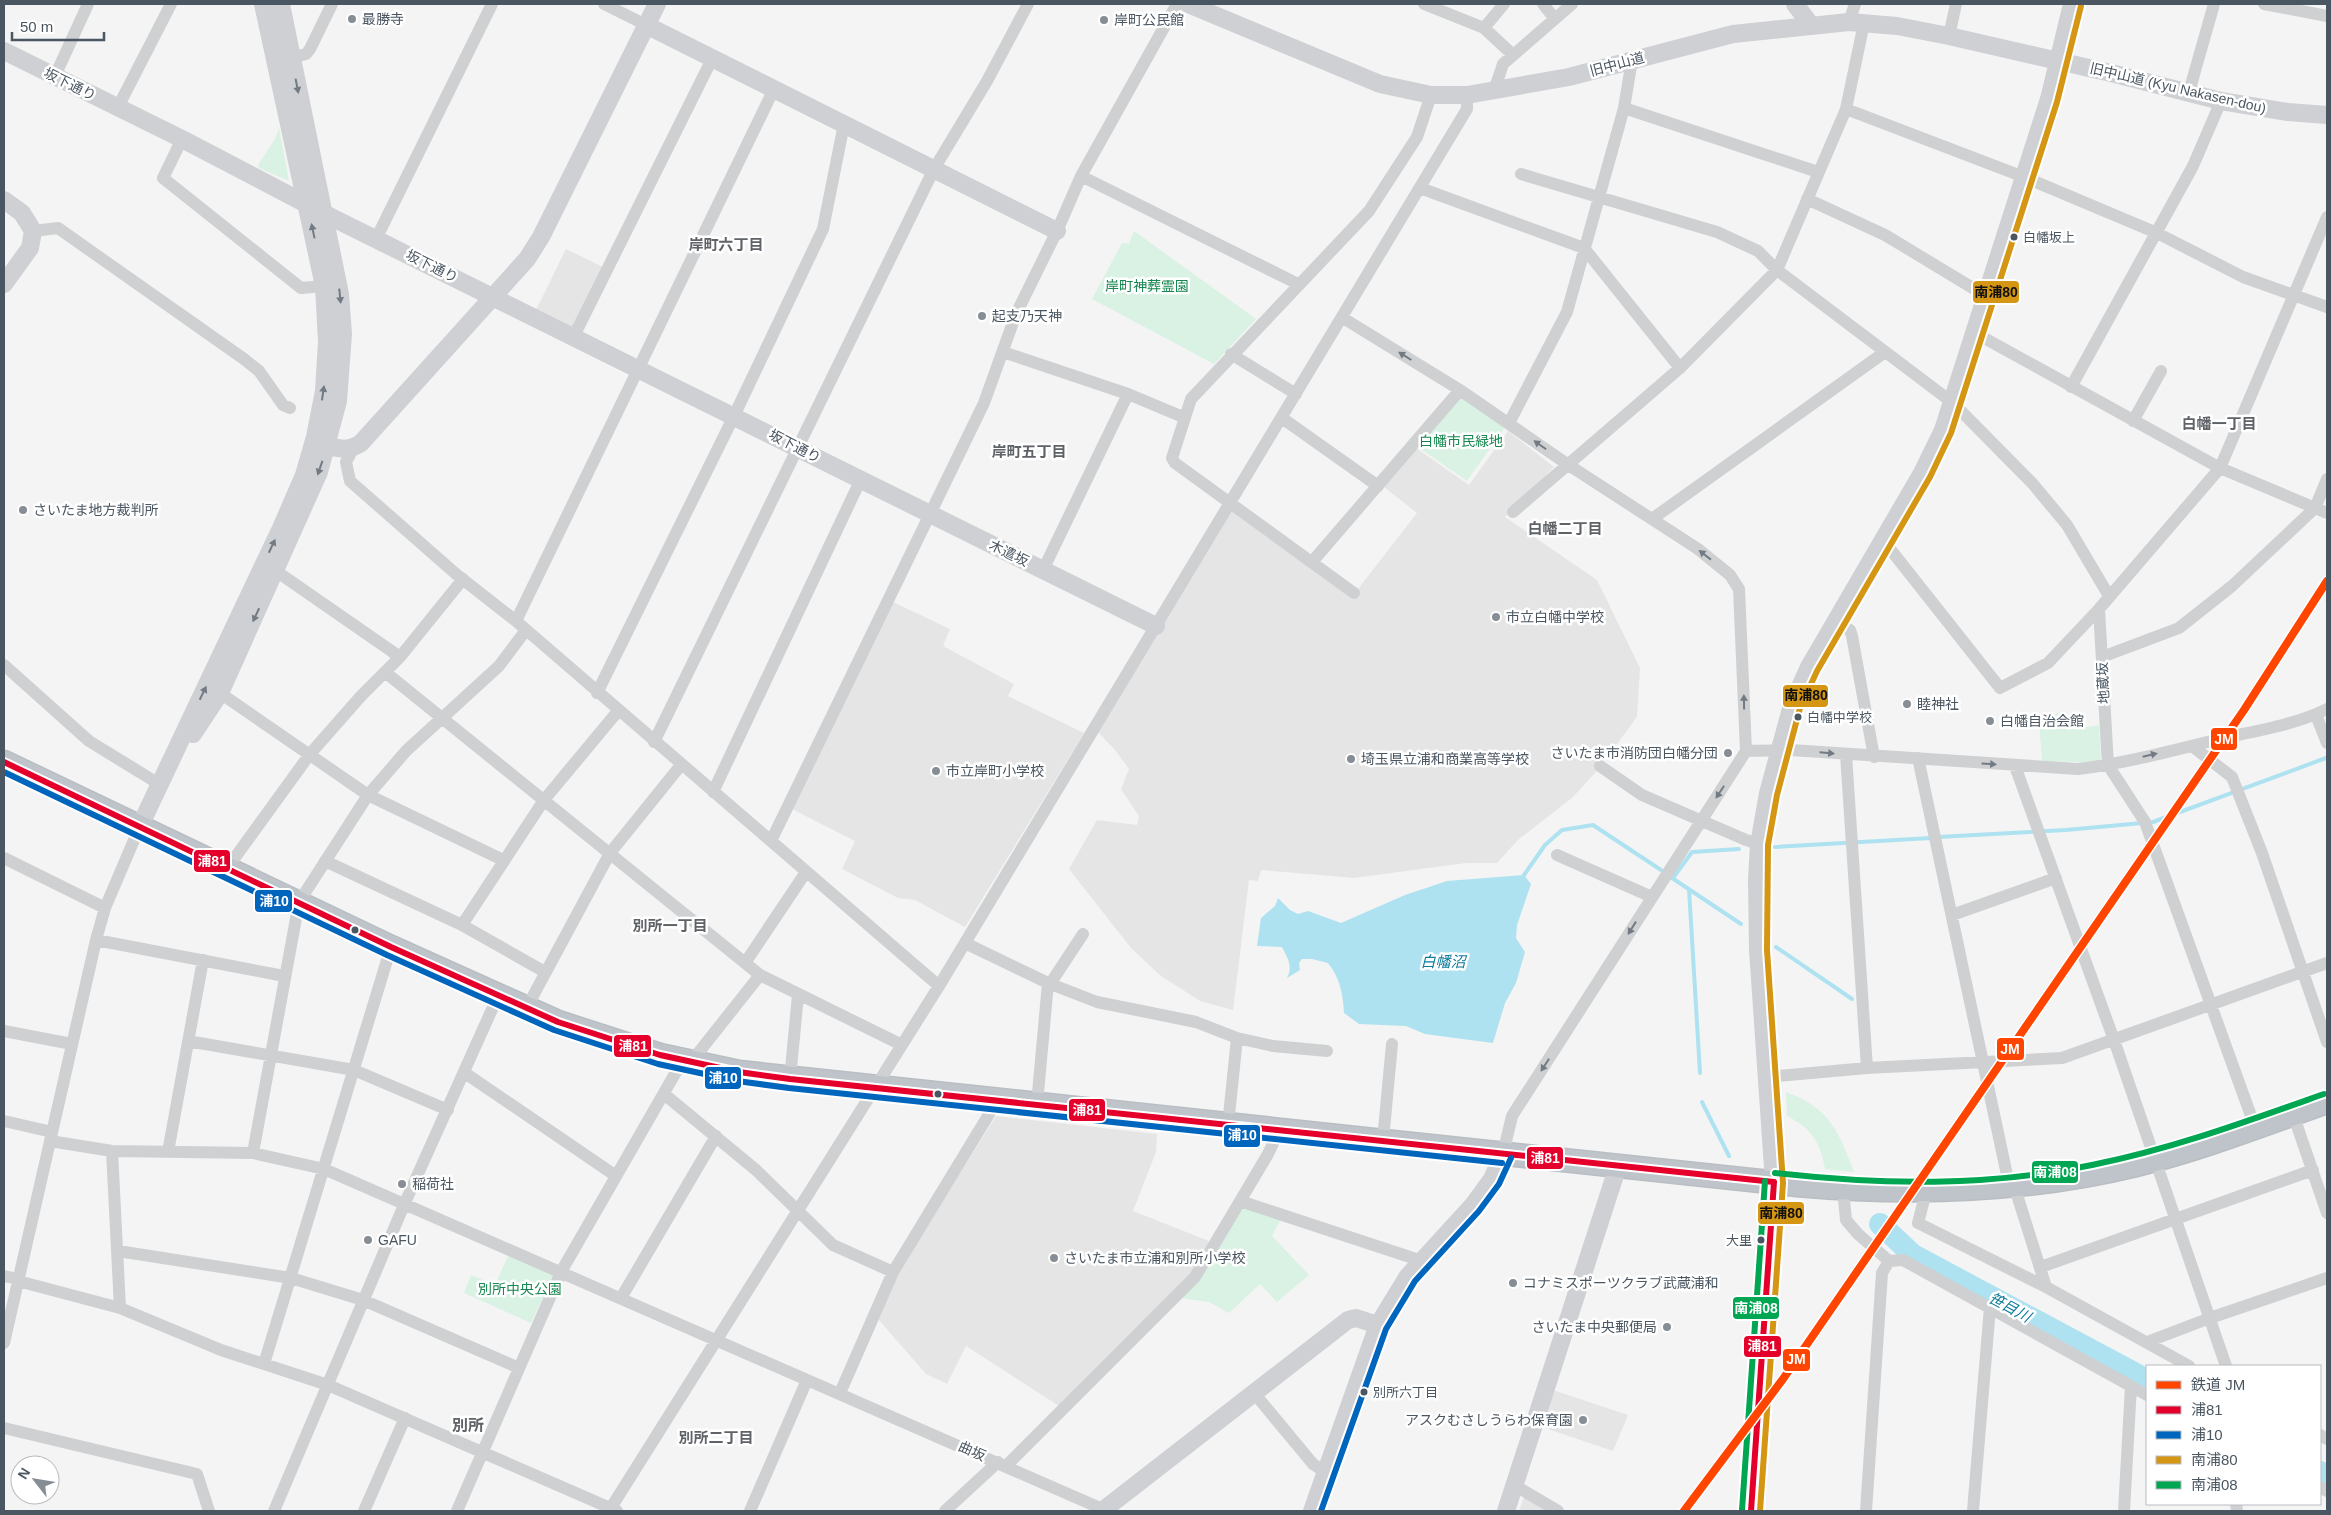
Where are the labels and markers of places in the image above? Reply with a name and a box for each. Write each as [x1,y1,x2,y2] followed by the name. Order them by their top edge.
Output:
[362,11,404,27] place label: 最勝寺
[1114,12,1184,28] place label: 岸町公民館
[346,13,358,25] marker: 最勝寺
[1098,14,1110,26] marker: 岸町公民館
[2023,230,2075,245] place label: 白幡坂上
[2009,232,2019,242] marker: 白幡坂上
[992,308,1062,324] place label: 起支乃天神
[976,310,988,322] marker: 起支乃天神
[33,502,159,518] place label: さいたま地方裁判所
[17,504,29,516] marker: さいたま地方裁判所
[1506,609,1604,625] place label: 市立白幡中学校
[1490,611,1502,623] marker: 市立白幡中学校
[1917,696,1959,712] place label: 睦神社
[1901,698,1913,710] marker: 睦神社
[1807,710,1872,725] place label: 白幡中学校
[1793,712,1803,722] marker: 白幡中学校
[2000,713,2084,729] place label: 白幡自治会館
[1984,715,1996,727] marker: 白幡自治会館
[1550,745,1718,761] place label: さいたま市消防団白幡分団
[1722,747,1734,759] marker: さいたま市消防団白幡分団
[1361,751,1529,767] place label: 埼玉県立浦和商業高等学校
[1345,753,1357,765] marker: 埼玉県立浦和商業高等学校
[946,763,1044,779] place label: 市立岸町小学校
[930,765,942,777] marker: 市立岸町小学校
[350,925,360,935] unlabelled marker
[933,1089,943,1099] unlabelled marker
[412,1176,454,1192] place label: 稲荷社
[396,1178,408,1190] marker: 稲荷社
[378,1232,417,1248] place label: GAFU
[1726,1233,1752,1248] place label: 大里
[362,1234,374,1246] marker: GAFU
[1756,1235,1766,1245] marker: 大里
[1064,1250,1246,1266] place label: さいたま市立浦和別所小学校
[1048,1252,1060,1264] marker: さいたま市立浦和別所小学校
[1523,1275,1719,1291] place label: コナミスポーツクラブ武蔵浦和
[1507,1277,1519,1289] marker: コナミスポーツクラブ武蔵浦和
[1531,1319,1657,1335] place label: さいたま中央郵便局
[1661,1321,1673,1333] marker: さいたま中央郵便局
[1373,1385,1438,1400] place label: 別所六丁目
[1359,1387,1369,1397] marker: 別所六丁目
[1405,1412,1573,1428] place label: アスクむさしうらわ保育園
[1577,1414,1589,1426] marker: アスクむさしうらわ保育園

